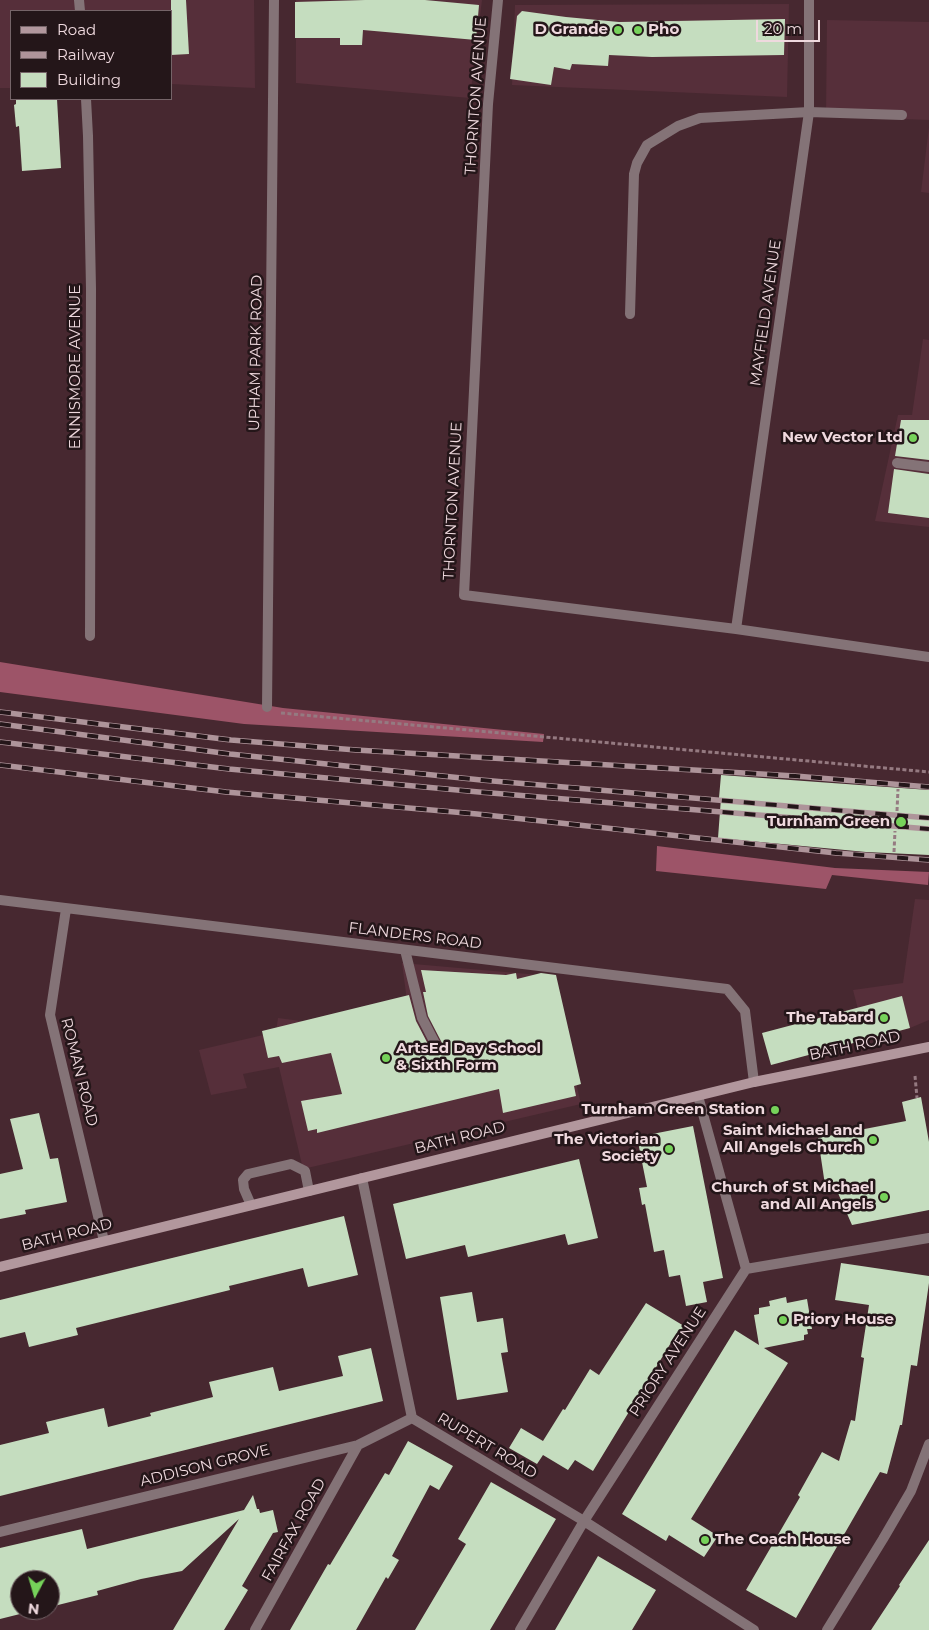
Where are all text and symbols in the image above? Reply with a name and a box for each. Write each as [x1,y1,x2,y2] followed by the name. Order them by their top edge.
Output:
[10,10,172,100] legend
[759,10,823,42] scale bar
[462,16,490,176] street label: THORNTON AVENUE
[764,19,802,38] text: 20 m
[57,20,96,39] text: Road
[534,21,608,39] place label: D Grande
[648,21,679,39] place label: Pho
[612,24,624,36] marker: D Grande
[632,24,644,36] marker: Pho
[57,45,114,64] text: Railway
[57,70,121,89] text: Building
[747,239,785,387] street label: MAYFIELD AVENUE
[246,275,266,431] street label: UPHAM PARK ROAD
[67,285,85,449] street label: ENNISMORE AVENUE
[440,422,466,580] street label: THORNTON AVENUE
[782,429,903,447] place label: New Vector Ltd
[907,432,919,444] marker: New Vector Ltd
[767,813,890,831] place label: Turnham Green
[894,815,908,829] marker: Turnham Green
[347,919,483,953] street label: FLANDERS ROAD
[786,1009,874,1027] place label: The Tabard
[878,1012,890,1024] marker: The Tabard
[57,1016,101,1128] street label: ROMAN ROAD
[808,1028,902,1064] street label: BATH ROAD
[396,1040,541,1075] place label: ArtsEd Day School & Sixth Form
[380,1052,392,1064] marker: ArtsEd Day School & Sixth Form
[581,1101,765,1119] place label: Turnham Green Station
[769,1104,781,1116] marker: Turnham Green Station
[413,1118,507,1158] street label: BATH ROAD
[723,1122,863,1157] place label: Saint Michael and All Angels Church
[554,1131,659,1166] place label: The Victorian Society
[867,1134,879,1146] marker: Saint Michael and All Angels Church
[663,1143,675,1155] marker: The Victorian Society
[711,1179,874,1214] place label: Church of St Michael and All Angels
[878,1191,890,1203] marker: Church of St Michael and All Angels
[20,1215,114,1255] street label: BATH ROAD
[626,1304,710,1420] street label: PRIORY AVENUE
[793,1311,894,1329] place label: Priory House
[777,1314,789,1326] marker: Priory House
[434,1409,540,1483] street label: RUPERT ROAD
[138,1441,272,1491] street label: ADDISON GROVE
[258,1476,330,1584] street label: FAIRFAX ROAD
[715,1531,851,1549] place label: The Coach House
[699,1534,711,1546] marker: The Coach House
[10,1570,60,1620] north arrow
[27,1599,40,1618] text: N

